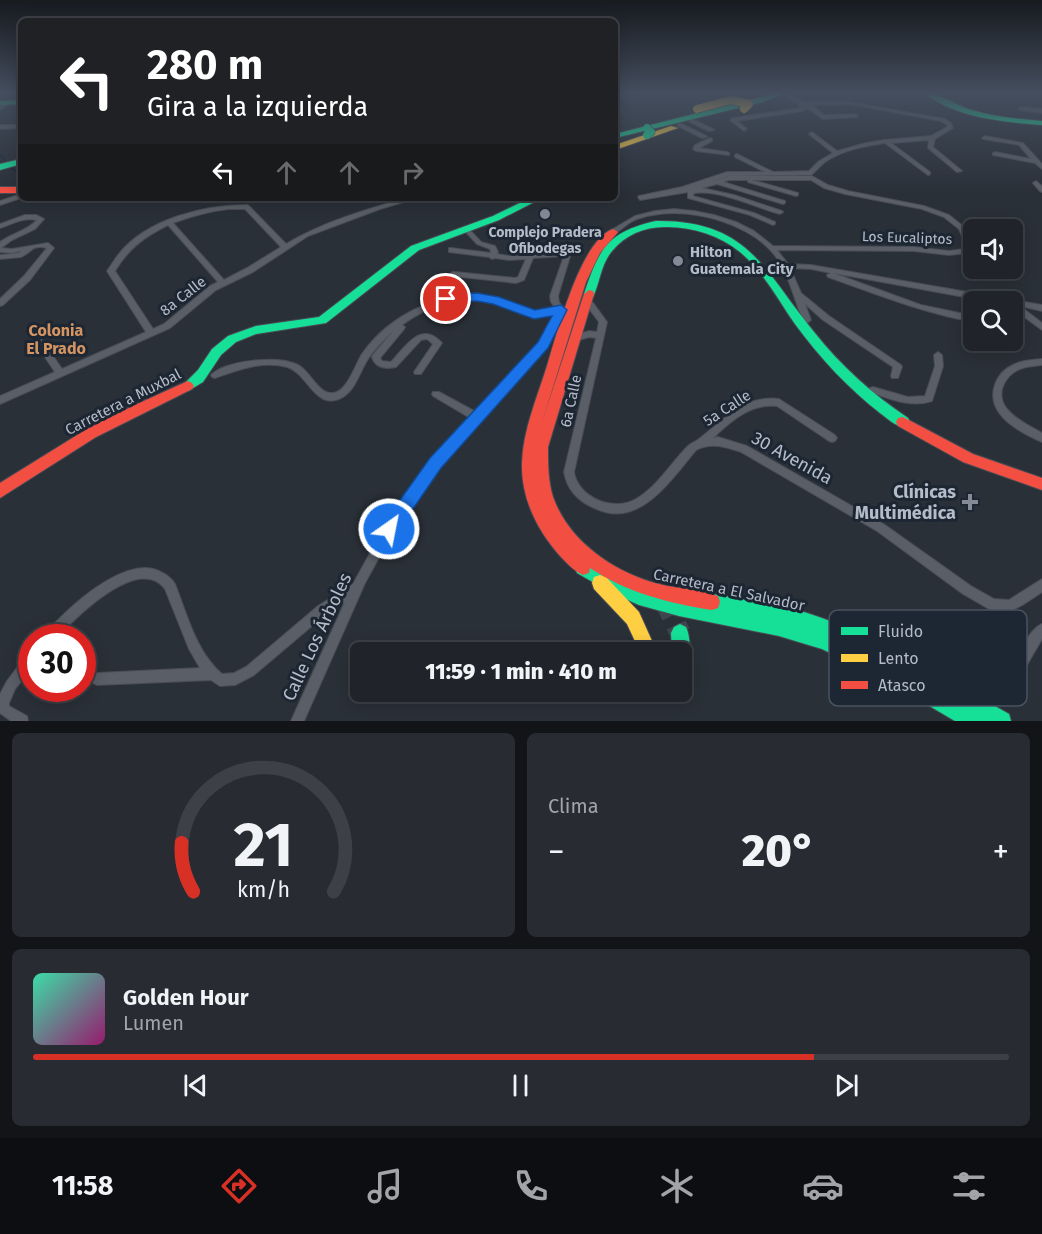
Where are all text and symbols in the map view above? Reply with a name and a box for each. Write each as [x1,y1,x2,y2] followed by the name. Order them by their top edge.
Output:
[147,40,263,90] text: 280 m
[48,42,126,120] icon: left
[147,91,368,123] text: Gira a la izquierda
[207,156,240,189] icon: left
[270,156,303,189] icon: ahead
[333,156,366,189] icon: ahead
[396,156,429,189] icon: right
[538,207,552,221] marker: Complejo Pradera Ofibodegas
[963,219,1023,351] map controls
[963,219,1023,279] button: sound
[488,224,602,257] place label: Complejo Pradera Ofibodegas
[862,228,953,248] street label: Los Eucaliptos
[690,243,794,278] place label: Hilton Guatemala City
[671,254,685,268] marker: Hilton Guatemala City
[156,272,210,320] street label: 8a Calle
[420,273,471,324] pin
[429,282,462,315] icon: arrive
[963,291,1023,351] button: search
[26,321,86,358] district label: Colonia El Prado
[62,365,184,439] street label: Carretera a Muxbal
[557,373,585,429] street label: 6a Calle
[700,386,754,430] street label: 5a Calle
[748,427,836,489] street label: 30 Avenida
[855,481,956,524] place label: Clínicas Multimédica
[961,493,979,511] marker: Clínicas Multimédica
[357,497,421,561] position arrow
[652,565,806,615] street label: Carretera a El Salvador
[277,569,356,704] street label: Calle Los Árboles
[829,610,1027,706] legend
[878,622,923,641] text: Fluido
[18,624,96,702] speed limit sign: 30
[878,649,919,668] text: Lento
[425,658,617,685] text: 11:59 · 1 min · 410 m
[878,676,926,695] text: Atasco
[548,794,599,818] text: Clima
[234,808,293,883] text: 21
[742,824,815,878] text: 20°
[548,832,565,872] text: −
[993,832,1009,872] text: +
[237,877,290,903] text: km/h
[123,984,249,1011] text: Golden Hour
[123,1011,184,1035] text: Lumen
[179,1069,212,1102] icon: previous
[504,1069,537,1102] icon: pause
[830,1069,863,1102] icon: next
[218,1165,260,1207] icon: directions
[364,1165,406,1207] icon: music
[510,1165,552,1207] icon: phone
[656,1165,698,1207] icon: climate
[802,1165,844,1207] icon: car
[948,1165,990,1207] icon: filters
[52,1170,113,1202] text: 11:58

